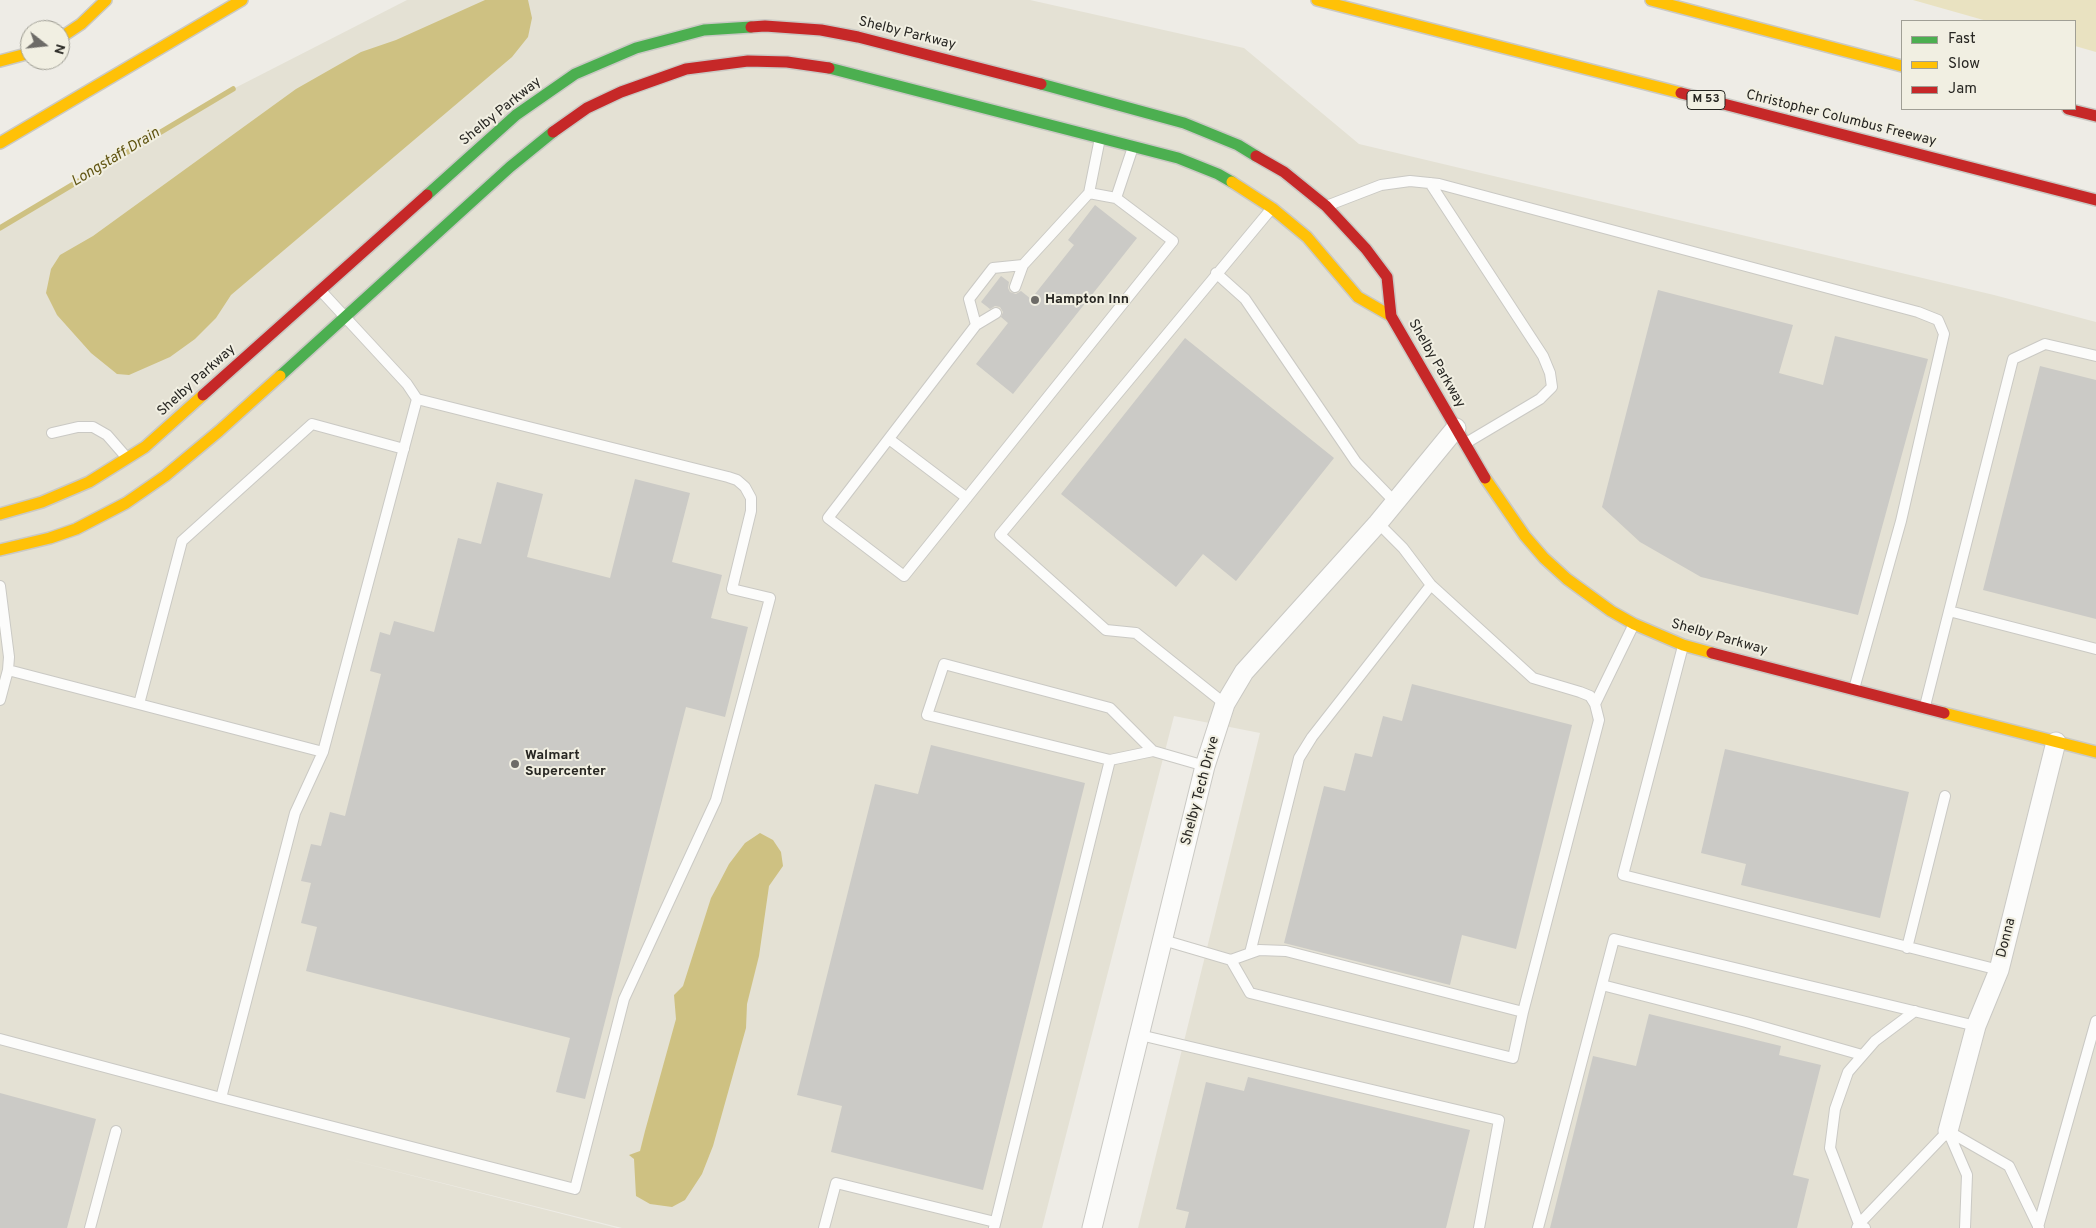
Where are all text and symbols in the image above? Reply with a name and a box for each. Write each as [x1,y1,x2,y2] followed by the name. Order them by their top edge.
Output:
[857,14,957,54] street label: Shelby Parkway
[20,20,70,70] north arrow
[1901,20,2076,110] legend
[1948,30,1976,49] text: Fast
[49,42,68,56] text: N
[1948,55,1980,74] text: Slow
[457,74,545,150] street label: Shelby Parkway
[1948,80,1977,99] text: Jam
[1744,87,1938,151] street label: Christopher Columbus Freeway
[1687,90,1725,110] road number: M 53
[69,125,163,191] water label: Longstaff Drain
[1045,292,1129,308] place label: Hampton Inn
[1029,294,1041,306] marker: Hampton Inn
[1404,317,1468,411] street label: Shelby Parkway
[154,341,240,421] street label: Shelby Parkway
[1669,616,1769,660] street label: Shelby Parkway
[1178,735,1224,847] street label: Shelby Tech Drive
[525,748,606,780] place label: Walmart Supercenter
[509,758,521,770] marker: Walmart Supercenter
[1994,916,2020,960] street label: Donna

